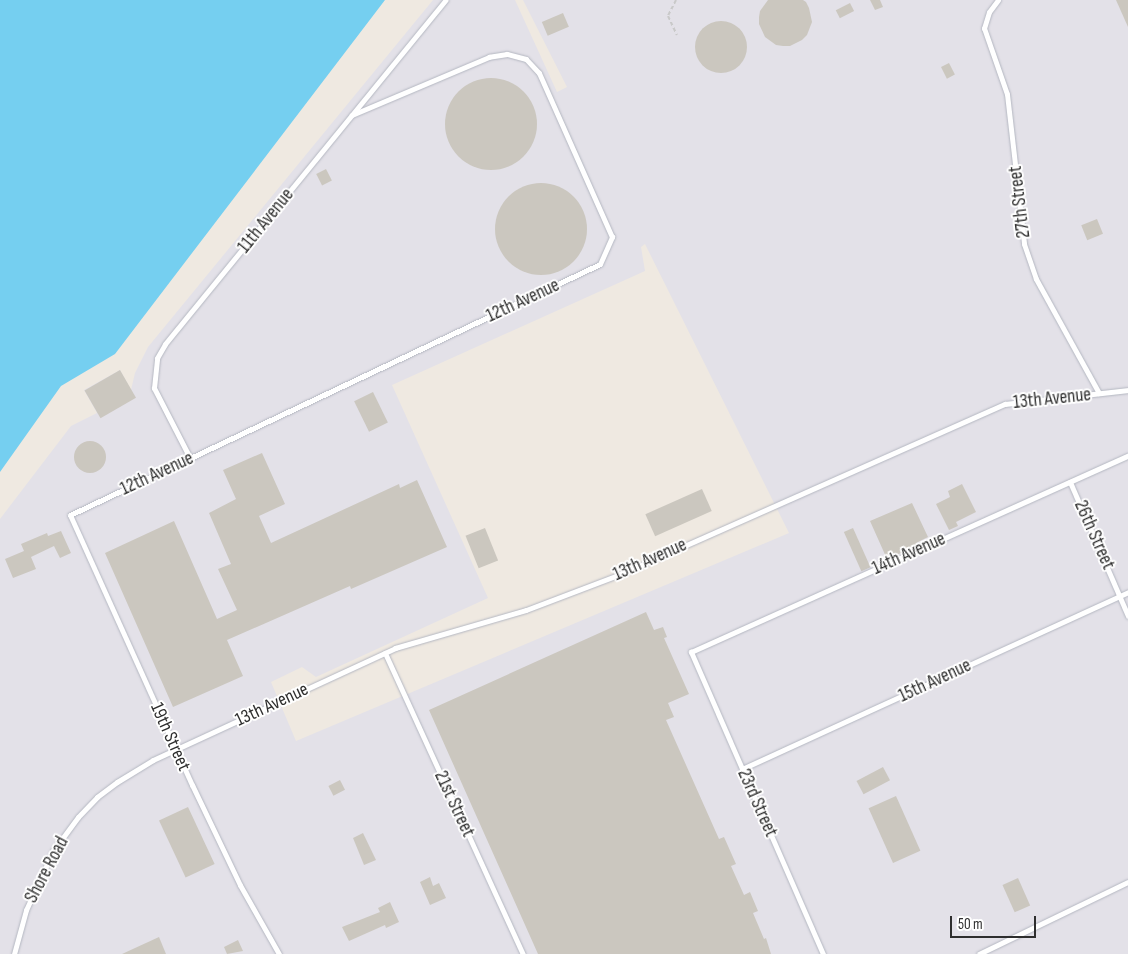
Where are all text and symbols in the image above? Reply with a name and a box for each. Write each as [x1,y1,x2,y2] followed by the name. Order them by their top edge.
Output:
[1004,165,1036,239] street label: 27th Street
[233,184,299,258] street label: 11th Avenue
[483,274,563,328] street label: 12th Avenue
[1012,384,1092,414] street label: 13th Avenue
[117,447,197,501] street label: 12th Avenue
[1069,497,1119,573] street label: 26th Street
[869,528,949,580] street label: 14th Avenue
[610,534,690,586] street label: 13th Avenue
[895,654,975,708] street label: 15th Avenue
[232,678,312,732] street label: 13th Avenue
[145,699,195,775] street label: 19th Street
[732,765,782,841] street label: 23rd Street
[429,767,479,841] street label: 21st Street
[20,833,74,907] street label: Shore Road
[953,906,1039,938] scale bar
[958,915,983,934] text: 50 m

